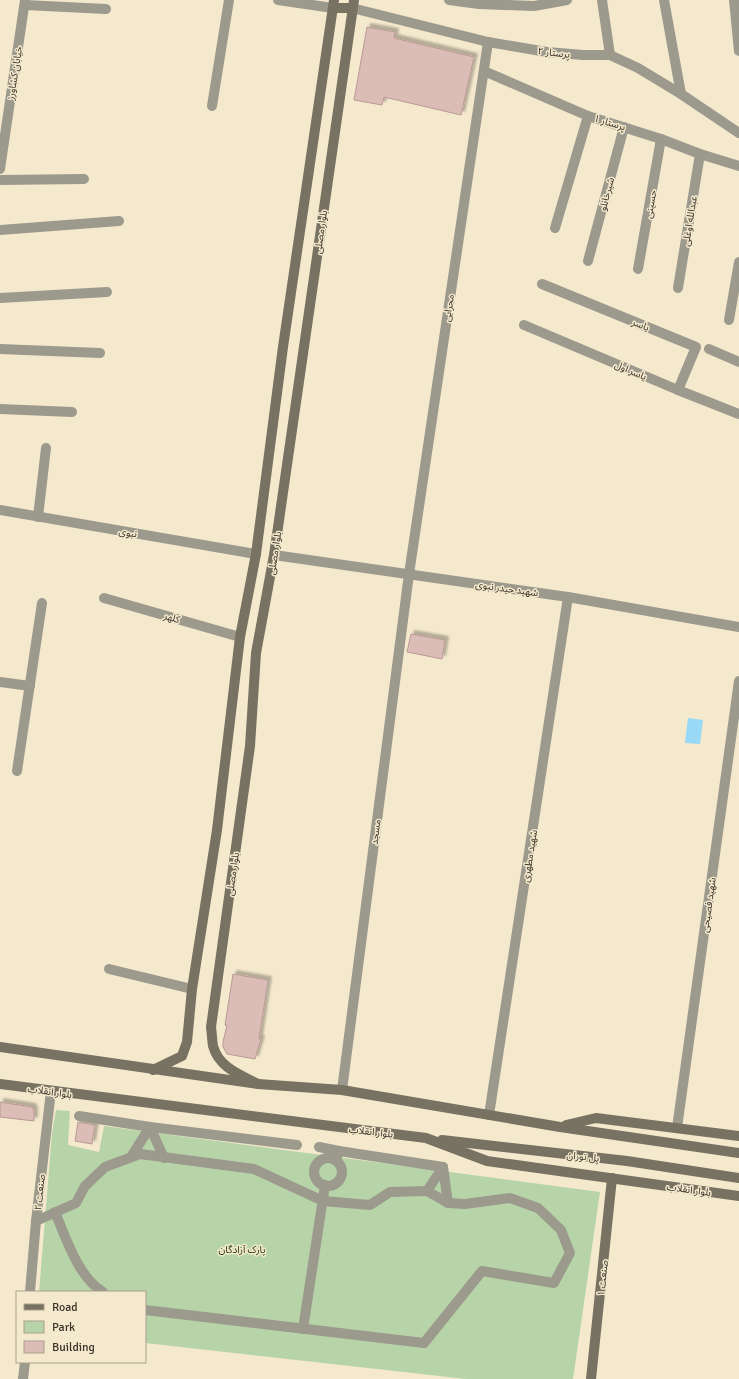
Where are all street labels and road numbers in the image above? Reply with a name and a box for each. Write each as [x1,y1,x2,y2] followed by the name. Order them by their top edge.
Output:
[5,45,25,102] street label: خیابان کشاورز
[537,45,571,61] street label: پرستار ۲
[592,112,627,134] street label: پرستار ۱
[597,176,617,212] street label: شیرخانلو
[643,189,659,219] street label: حسینی
[680,195,700,247] street label: عبدالله اوغلی
[312,209,330,255] street label: بلوار مصلی
[441,294,457,323] street label: محرابی
[629,316,651,334] street label: یاسر
[613,359,648,383] street label: یاسر اول
[118,525,138,541] street label: نبوی
[266,530,284,576] street label: بلوار مصلی
[475,579,539,599] street label: شهید حیدر نبوی
[161,610,182,626] street label: کلهر
[368,819,383,845] street label: مسجد
[520,829,540,883] street label: شهید مطهری
[224,851,242,897] street label: بلوار مصلی
[699,877,719,934] street label: شهید فصیحی
[27,1083,73,1101] street label: بلوار انقلاب
[348,1123,394,1141] street label: بلوار انقلاب
[566,1149,600,1165] street label: پل توران
[32,1173,48,1211] street label: صنعت ۲
[666,1181,712,1199] street label: بلوار انقلاب
[595,1259,611,1297] street label: صنعت ۱

